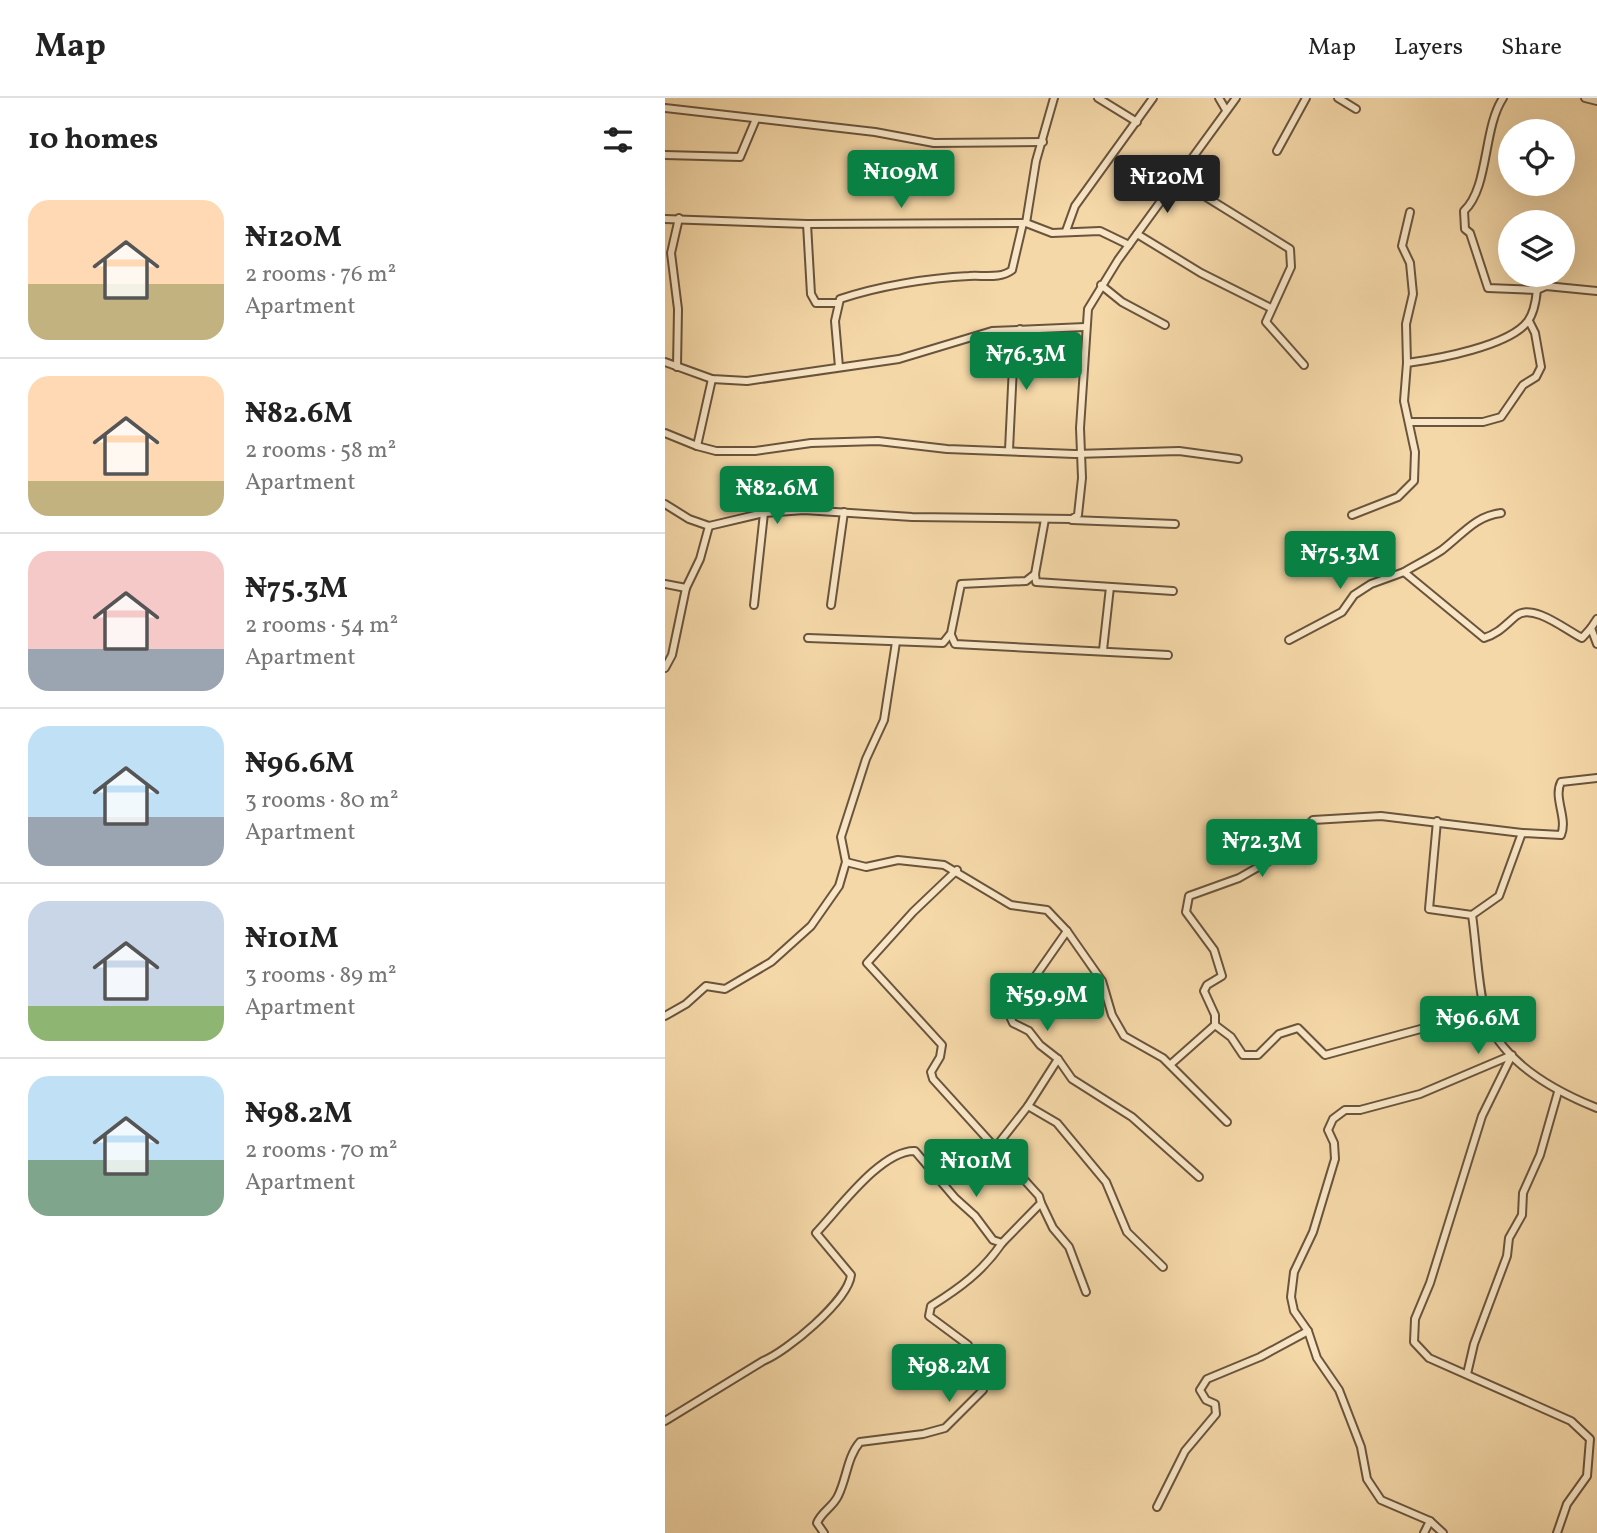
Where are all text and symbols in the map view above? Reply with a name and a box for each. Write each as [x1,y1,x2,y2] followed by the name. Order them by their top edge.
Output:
[35,25,106,71] text: Map
[1308,31,1356,65] text: Map
[1394,31,1463,65] text: Layers
[1501,31,1562,65] text: Share
[28,119,158,161] text: 10 homes
[1498,119,1575,287] map controls
[1498,119,1575,196] button: locate
[599,121,637,159] icon: filters
[852,150,950,210] pin: ₦109M
[1118,156,1216,215] pin: ₦120M
[863,157,939,189] text: ₦109M
[1130,162,1204,194] text: ₦120M
[1498,210,1575,287] button: layers
[245,217,342,259] text: ₦120M
[84,228,168,312] icon: home
[245,259,396,291] text: 2 rooms · 76 m²
[245,291,356,323] text: Apartment
[969,332,1083,392] pin: ₦76.3M
[986,339,1066,371] text: ₦76.3M
[245,393,352,435] text: ₦82.6M
[84,404,168,488] icon: home
[245,435,396,467] text: 2 rooms · 58 m²
[720,466,834,526] pin: ₦82.6M
[245,467,356,499] text: Apartment
[736,473,818,505] text: ₦82.6M
[1283,532,1397,591] pin: ₦75.3M
[1301,538,1379,570] text: ₦75.3M
[245,568,348,610] text: ₦75.3M
[84,579,168,663] icon: home
[245,610,398,642] text: 2 rooms · 54 m²
[245,642,356,674] text: Apartment
[245,743,354,785] text: ₦96.6M
[84,754,168,838] icon: home
[245,785,398,817] text: 3 rooms · 80 m²
[245,817,356,849] text: Apartment
[1205,820,1319,879] pin: ₦72.3M
[1222,826,1302,858] text: ₦72.3M
[245,918,338,960] text: ₦101M
[84,929,168,1013] icon: home
[245,960,397,992] text: 3 rooms · 89 m²
[990,974,1104,1033] pin: ₦59.9M
[1006,980,1088,1012] text: ₦59.9M
[245,992,356,1024] text: Apartment
[1421,996,1535,1056] pin: ₦96.6M
[1436,1003,1520,1035] text: ₦96.6M
[245,1093,352,1135] text: ₦98.2M
[84,1104,168,1188] icon: home
[245,1135,398,1167] text: 2 rooms · 70 m²
[927,1140,1025,1199] pin: ₦101M
[940,1146,1012,1178] text: ₦101M
[245,1167,356,1199] text: Apartment
[892,1344,1006,1404] pin: ₦98.2M
[908,1351,990,1383] text: ₦98.2M

